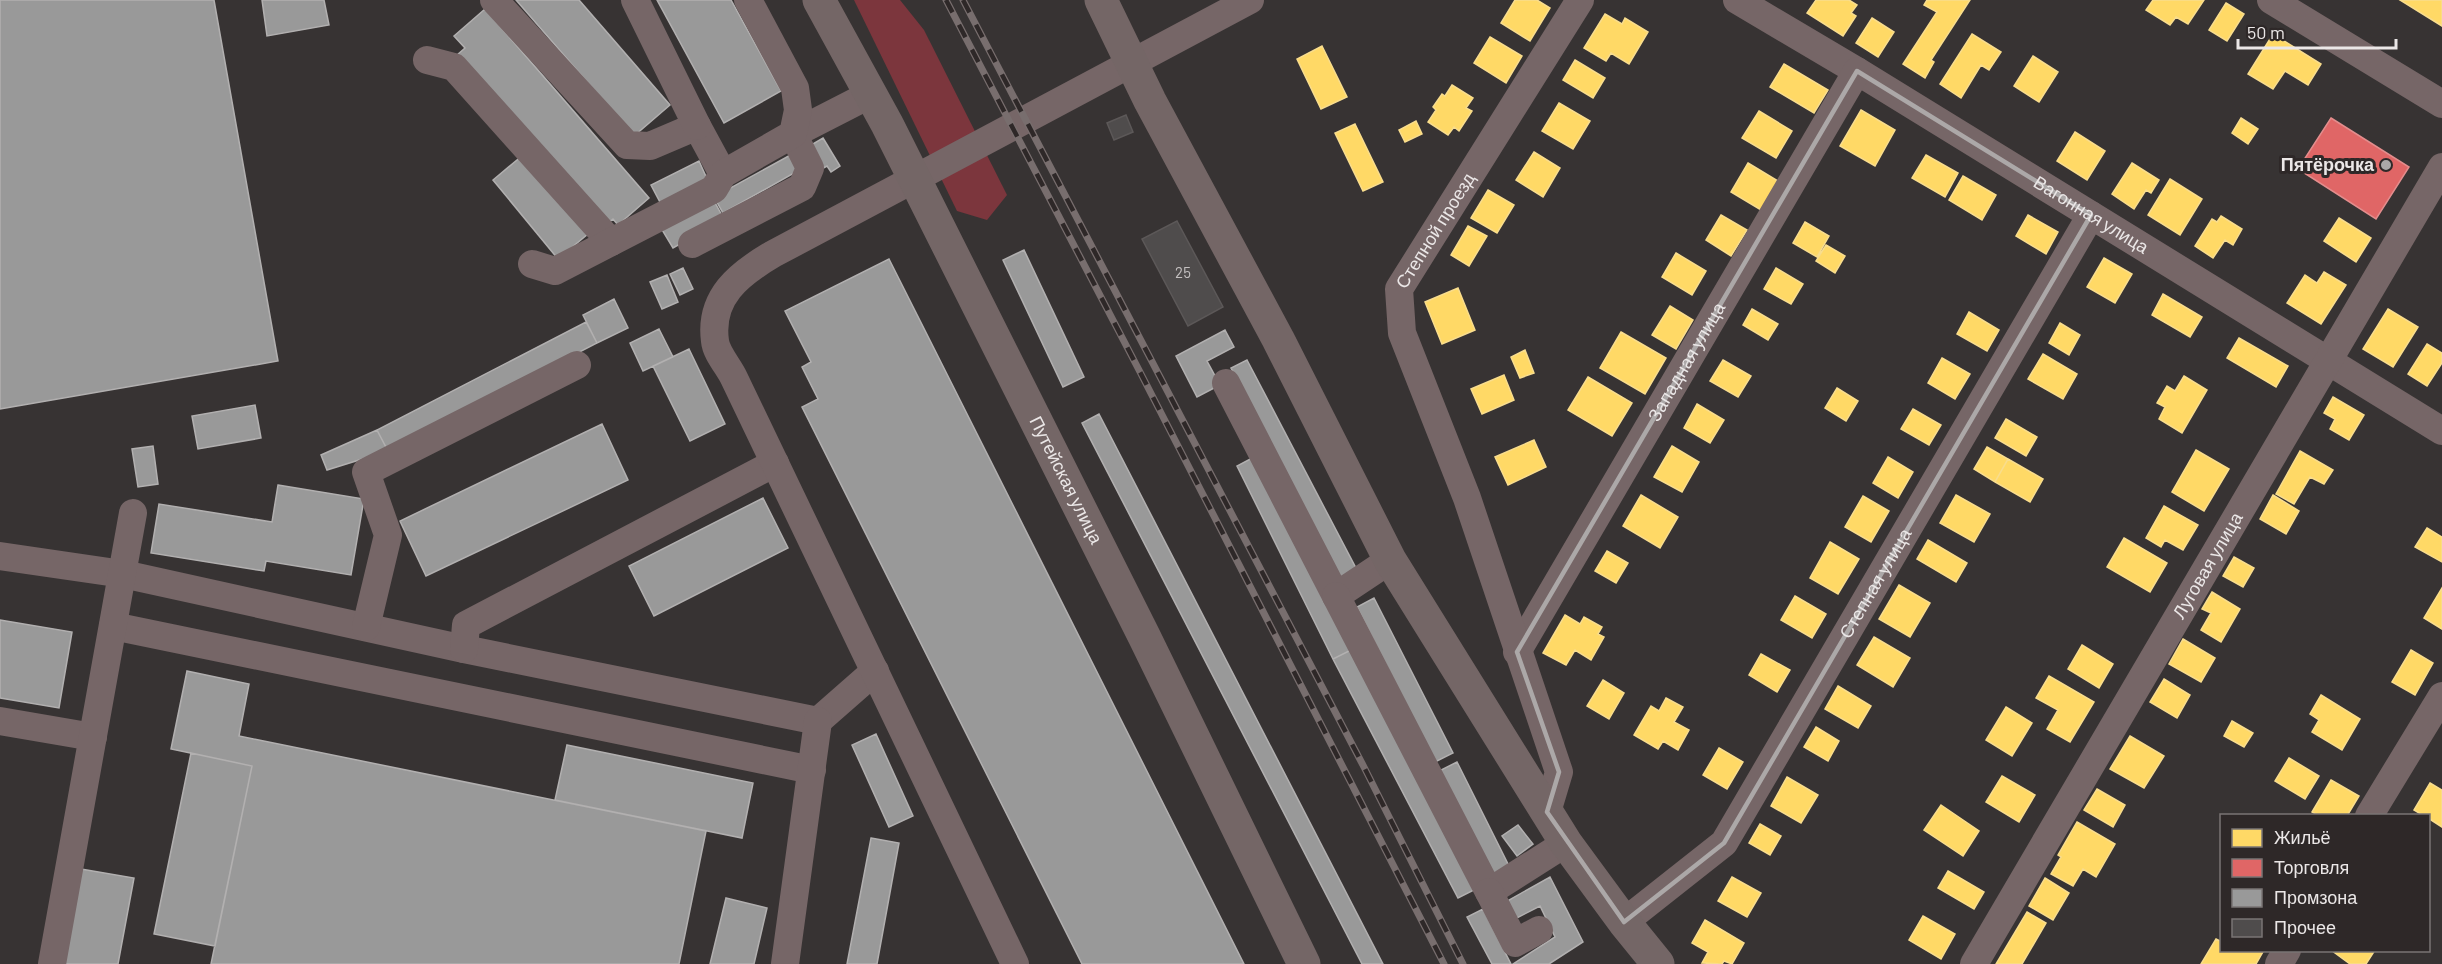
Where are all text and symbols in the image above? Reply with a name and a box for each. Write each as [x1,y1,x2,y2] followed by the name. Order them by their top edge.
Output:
[2238,12,2396,50] scale bar
[2247,21,2285,43] text: 50 m
[2281,153,2375,175] place label: Пятёрочка
[2379,158,2393,172] marker: Пятёрочка
[1390,168,1479,292] street label: Степной проезд
[2030,170,2154,258] street label: Вагонная улица
[1175,263,1191,281] house number: 25
[1643,297,1730,425] street label: Западная улица
[1025,412,1108,548] street label: Путейская улица
[2167,507,2247,622] street label: Луговая улица
[1834,523,1916,642] street label: Степная улица
[2220,814,2430,952] legend
[2274,826,2331,848] text: Жильё
[2274,856,2349,878] text: Торговля
[2274,886,2358,908] text: Промзона
[2274,916,2336,938] text: Прочее

